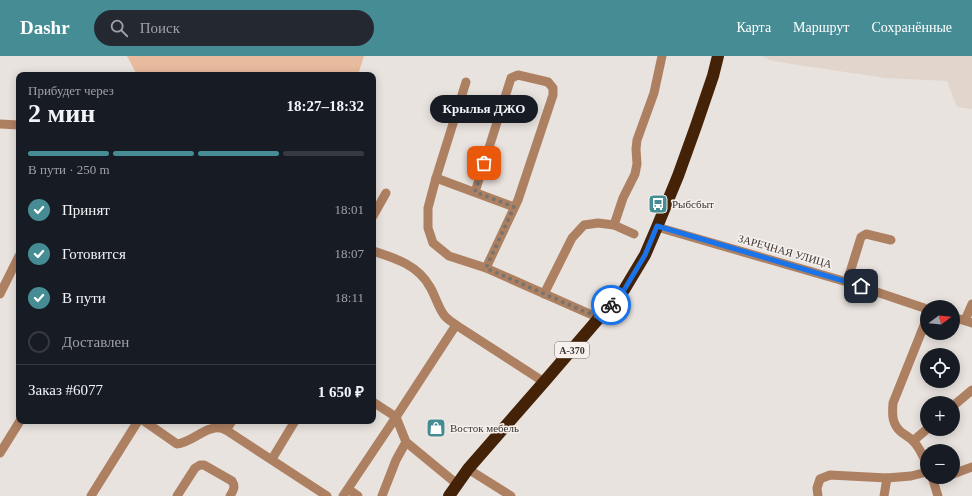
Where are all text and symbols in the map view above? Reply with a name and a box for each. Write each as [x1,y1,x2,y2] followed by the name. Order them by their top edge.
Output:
[94,10,374,46] search box
[20,17,70,38] text: Dashr
[108,17,130,39] icon: search
[140,20,180,36] text: Поиск
[736,20,771,35] text: Карта
[793,20,849,35] text: Маршрут
[871,20,952,35] text: Сохранённые
[28,83,114,98] text: Прибудет через
[430,95,538,123] callout: Крылья ДЖО
[287,98,364,114] text: 18:27–18:32
[28,99,95,128] text: 2 мин
[443,101,525,116] text: Крылья ДЖО
[467,146,501,180] pin
[473,152,495,174] icon: bag
[28,162,110,177] text: В пути · 250 m
[647,193,669,215] bus stop icon: Рыбсбыт
[672,198,714,210] place label: Рыбсбыт
[28,199,50,221] icon: check
[62,202,110,218] text: Принят
[334,202,364,217] text: 18:01
[737,232,833,270] street label: ЗАРЕЧНАЯ УЛИЦА
[28,243,50,265] icon: check
[62,246,126,262] text: Готовится
[334,246,364,261] text: 18:07
[844,269,878,303] pin
[850,275,872,297] icon: home
[591,285,631,325] courier
[28,287,50,309] icon: check
[62,290,106,306] text: В пути
[335,290,364,305] text: 18:11
[600,294,622,316] icon: bike
[920,300,960,340] north arrow
[920,300,960,484] map controls
[62,334,129,350] text: Доставлен
[555,342,589,358] road number: А-370
[920,348,960,388] button: locate
[28,382,103,398] text: Заказ #6077
[318,384,364,400] text: 1 650 ₽
[920,396,960,436] button: +
[425,417,447,439] shop icon: Восток мебель
[450,422,519,434] place label: Восток мебель
[920,444,960,484] button: −

